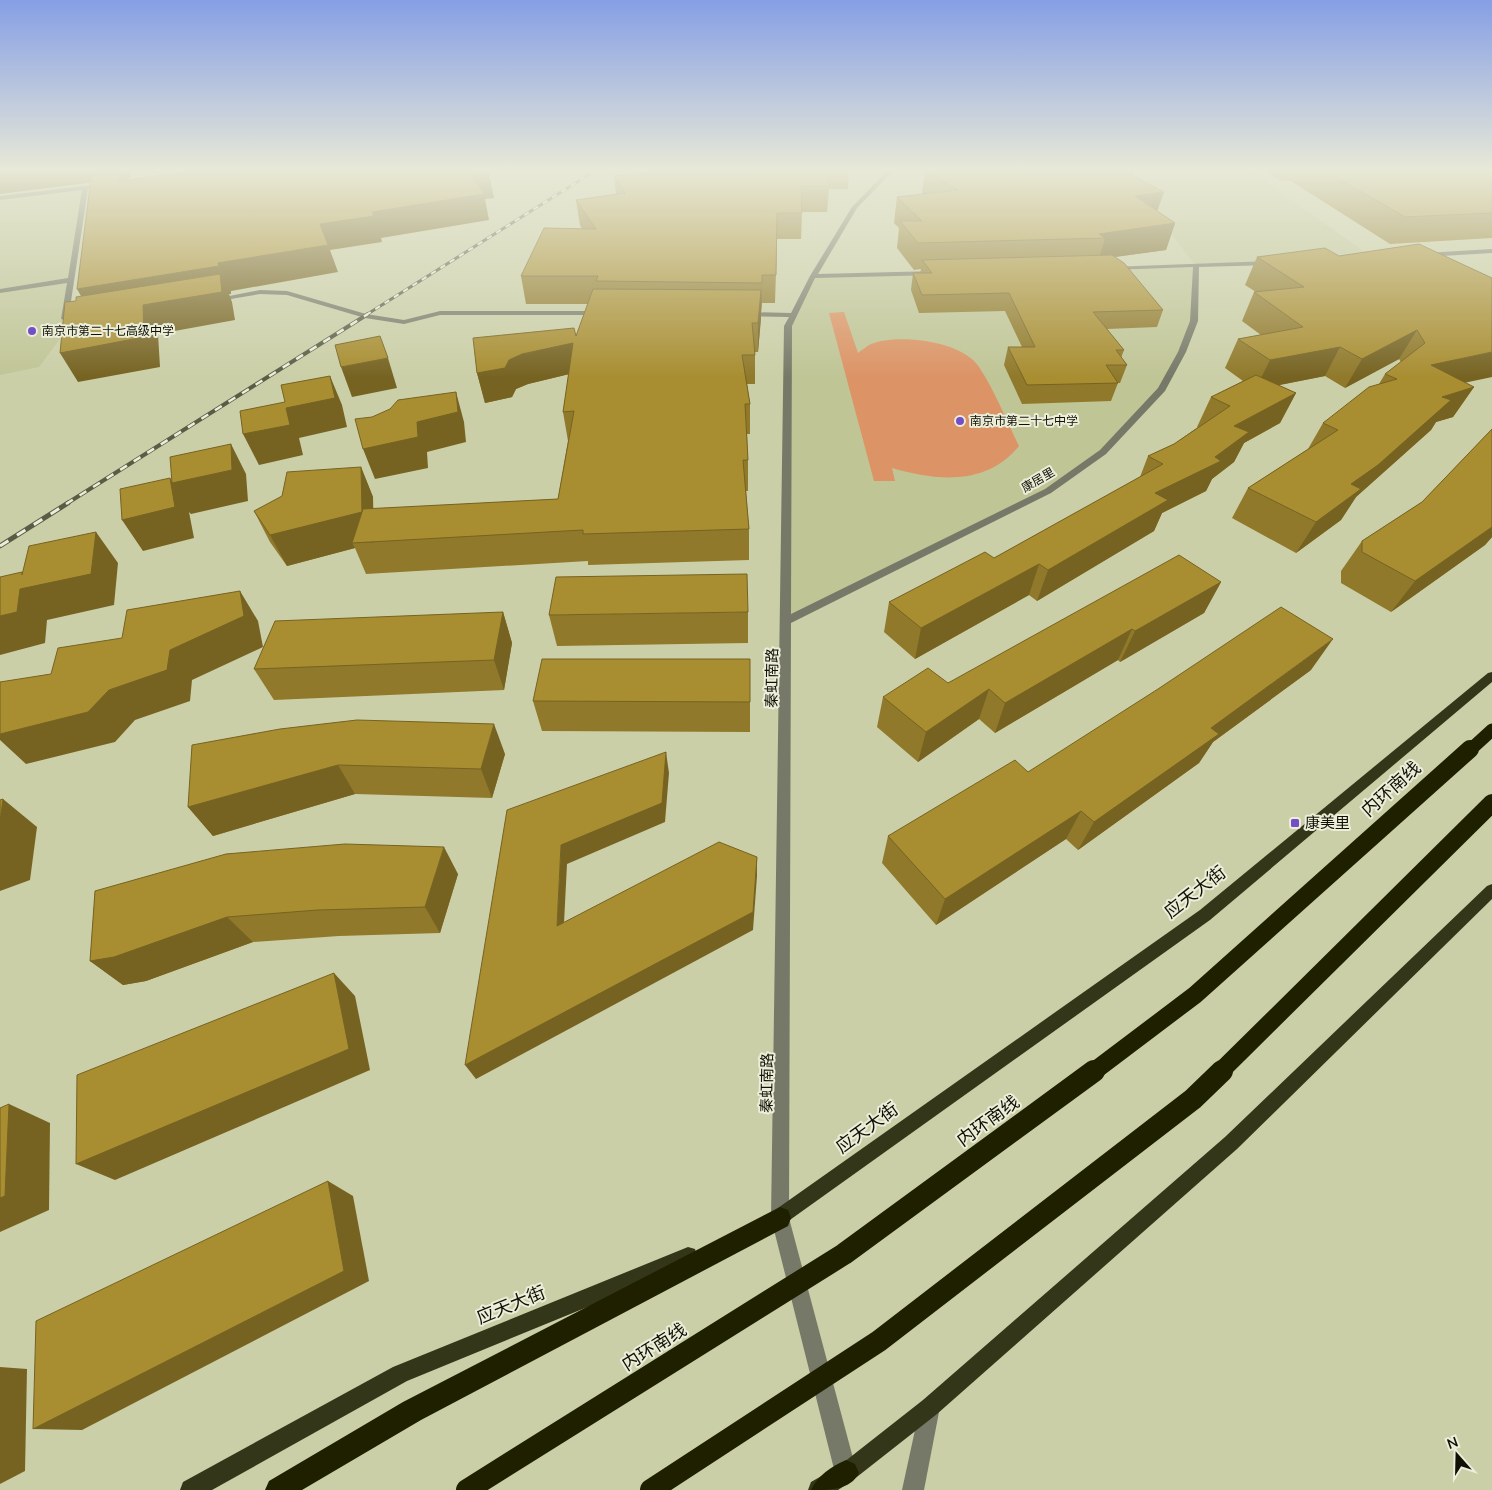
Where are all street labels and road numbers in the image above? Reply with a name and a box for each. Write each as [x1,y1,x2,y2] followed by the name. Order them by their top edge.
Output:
[1018,464,1058,496] street label: 康居里
[761,648,783,708] street label: 秦虹南路
[1356,756,1426,822] street label: 内环南线
[1159,860,1231,924] street label: 应天大街
[756,1053,778,1113] street label: 秦虹南路
[952,1090,1024,1152] street label: 内环南线
[831,1097,903,1159] street label: 应天大街
[473,1280,549,1330] street label: 应天大街
[617,1318,691,1376] street label: 内环南线

